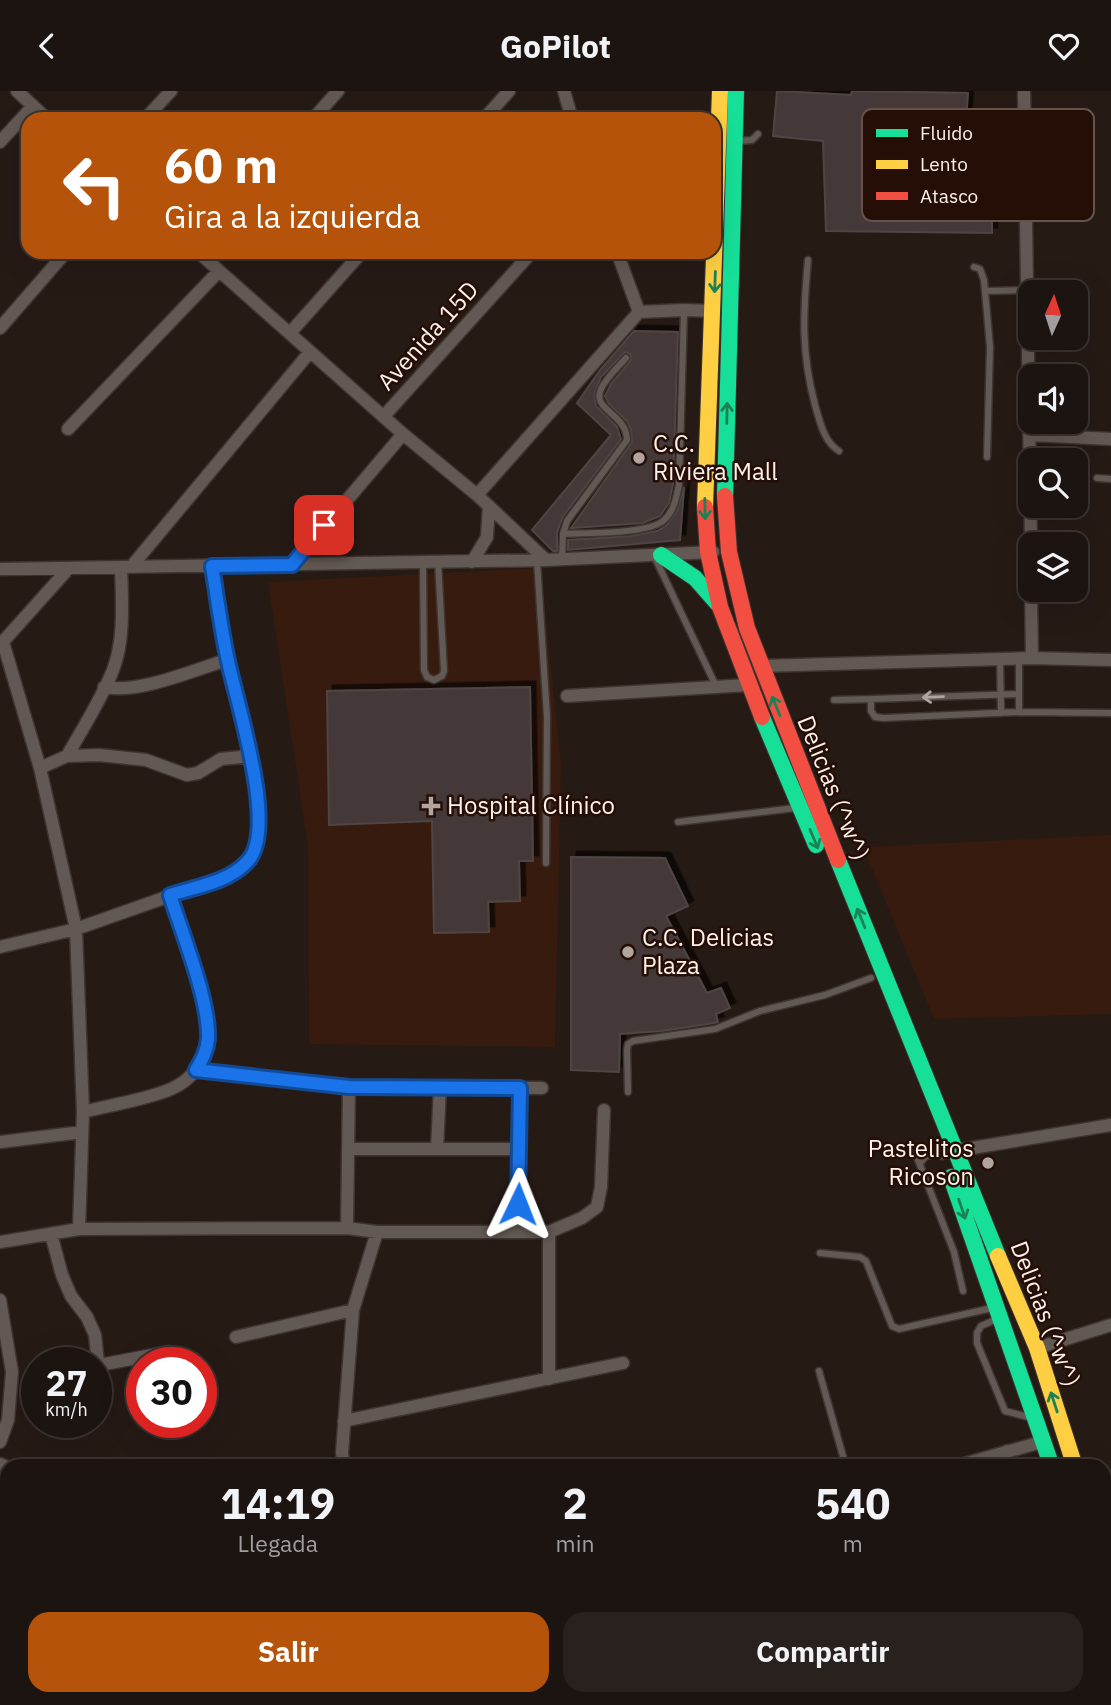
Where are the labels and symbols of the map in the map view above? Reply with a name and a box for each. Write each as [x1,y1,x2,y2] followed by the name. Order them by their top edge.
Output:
[862,109,1094,221] legend
[920,121,973,145] text: Fluido
[920,152,968,176] text: Lento
[920,184,978,208] text: Atasco
[709,270,722,293] one-way arrow
[370,274,485,397] street label: Avenida 15D
[1018,280,1088,350] north arrow
[720,402,734,425] one-way arrow
[653,427,778,487] place label: C.C. Riviera Mall
[631,450,647,466] marker: C.C. Riviera Mall
[294,495,354,555] pin
[698,497,712,520] one-way arrow
[922,690,945,703] one-way arrow
[768,696,781,718] one-way arrow
[790,711,877,865] street label: Delicias (^w^)
[447,789,615,821] place label: Hospital Clínico
[421,796,441,816] marker: Hospital Clínico
[808,828,821,850] one-way arrow
[853,907,866,929] one-way arrow
[642,921,774,981] place label: C.C. Delicias Plaza
[620,944,636,960] marker: C.C. Delicias Plaza
[868,1132,974,1192] place label: Pastelitos Ricoson
[980,1155,996,1171] marker: Pastelitos Ricoson
[481,1167,555,1241] position arrow
[957,1198,969,1220] one-way arrow
[1004,1236,1088,1391] street label: Delicias (^w^)
[126,1347,217,1438] speed limit sign: 30
[1047,1391,1059,1413] one-way arrow

